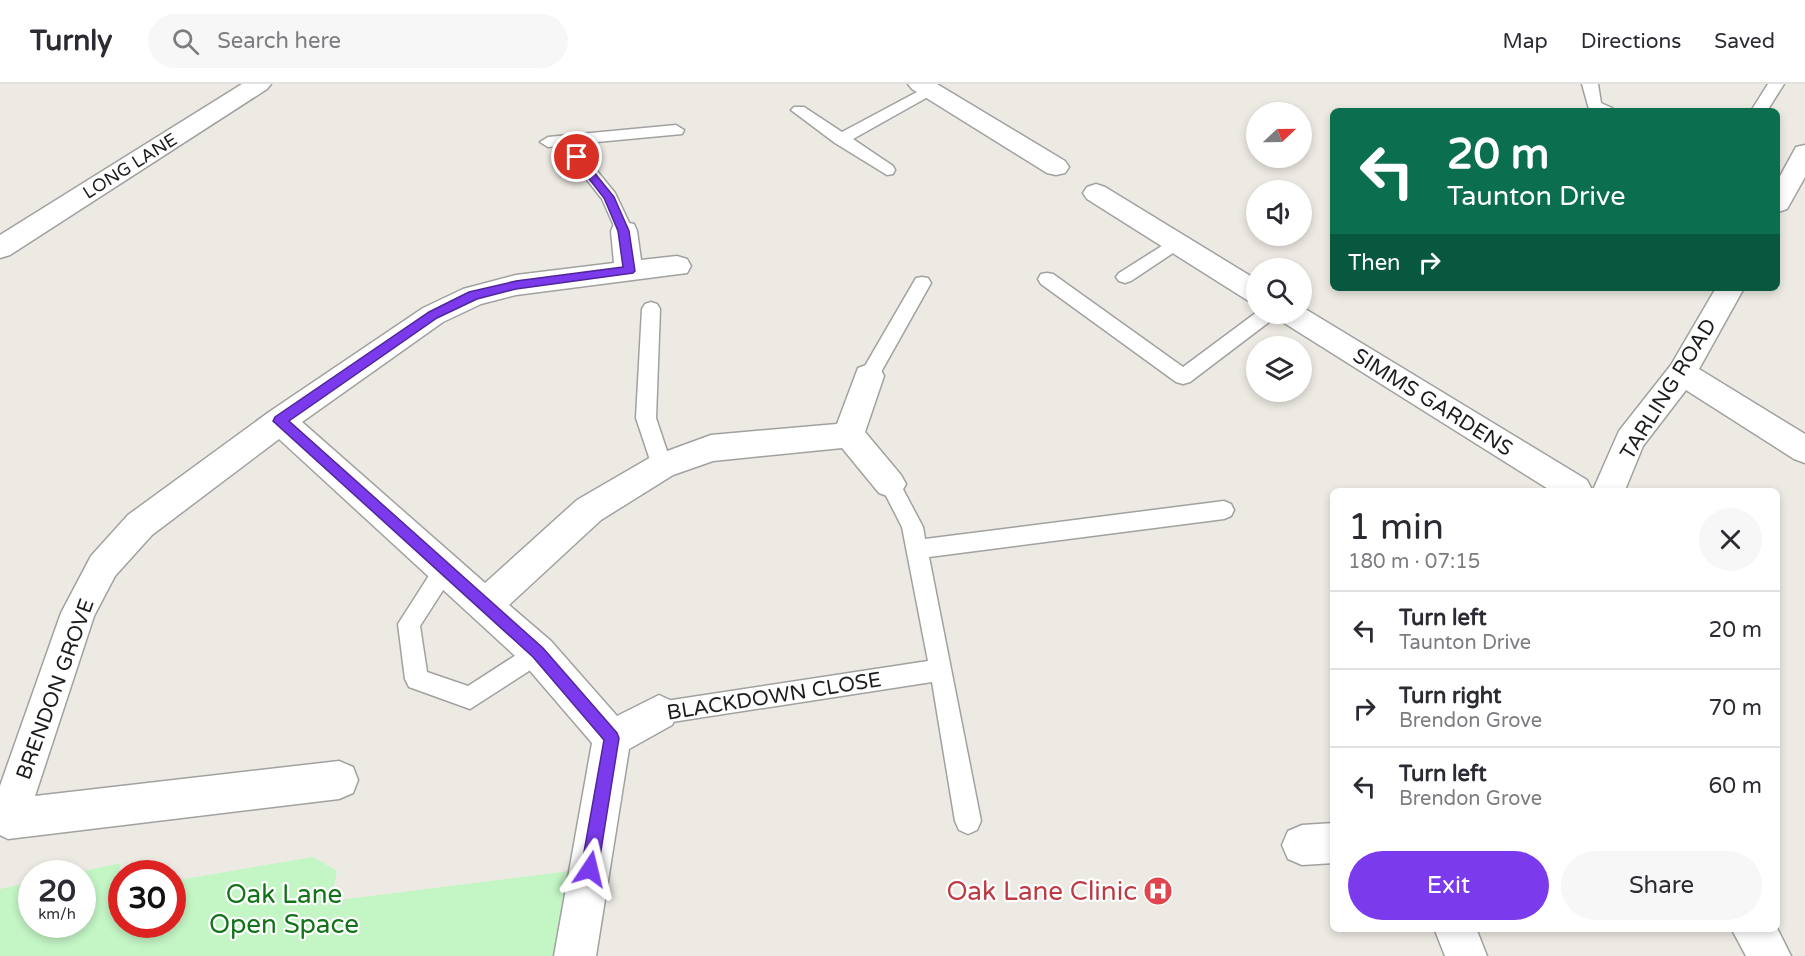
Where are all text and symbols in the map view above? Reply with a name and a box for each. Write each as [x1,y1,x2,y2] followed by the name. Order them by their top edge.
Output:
[148,14,568,68] search box
[30,24,112,58] text: Turnly
[169,25,202,58] icon: search
[217,28,341,54] text: Search here
[1502,29,1548,54] text: Map
[1581,29,1681,54] text: Directions
[1714,29,1775,54] text: Saved
[1246,102,1312,168] north arrow
[1246,102,1312,402] map controls
[79,128,181,204] street label: LONG LANE
[1447,129,1549,180] text: 20 m
[551,131,602,182] pin
[1348,132,1426,210] icon: left
[560,140,593,173] icon: arrive
[1246,180,1312,246] button: sound
[1447,180,1625,213] text: Taunton Drive
[1413,246,1446,279] icon: right
[1348,250,1401,276] text: Then
[1246,258,1312,324] button: search
[1615,314,1722,464] street label: TARLING ROAD
[1246,336,1312,402] button: layers
[1348,343,1517,462] street label: SIMMS GARDENS
[1348,506,1444,549] text: 1 min
[1699,508,1762,571] button: close
[1348,550,1480,574] text: 180 m · 07:15
[11,595,100,783] street label: BRENDON GROVE
[1399,605,1487,631] text: Turn left
[1348,614,1381,647] icon: left
[1708,617,1762,643] text: 20 m
[1399,631,1531,655] text: Taunton Drive
[665,667,883,726] street label: BLACKDOWN CLOSE
[1399,683,1501,709] text: Turn right
[1348,692,1381,725] icon: right
[1708,695,1762,721] text: 70 m
[1399,709,1542,733] text: Brendon Grove
[1399,761,1487,787] text: Turn left
[1348,770,1381,803] icon: left
[1708,773,1762,799] text: 60 m
[1399,787,1542,811] text: Brendon Grove
[558,837,622,901] position arrow
[1348,851,1549,920] button: Exit
[1561,851,1762,920] button: Share
[108,860,186,938] speed limit sign: 30
[38,873,76,910] text: 20
[1142,875,1174,907] hospital icon: Oak Lane Clinic
[947,876,1137,907] place label: Oak Lane Clinic
[209,879,359,940] park label: Oak Lane Open Space
[38,905,76,923] text: km/h

